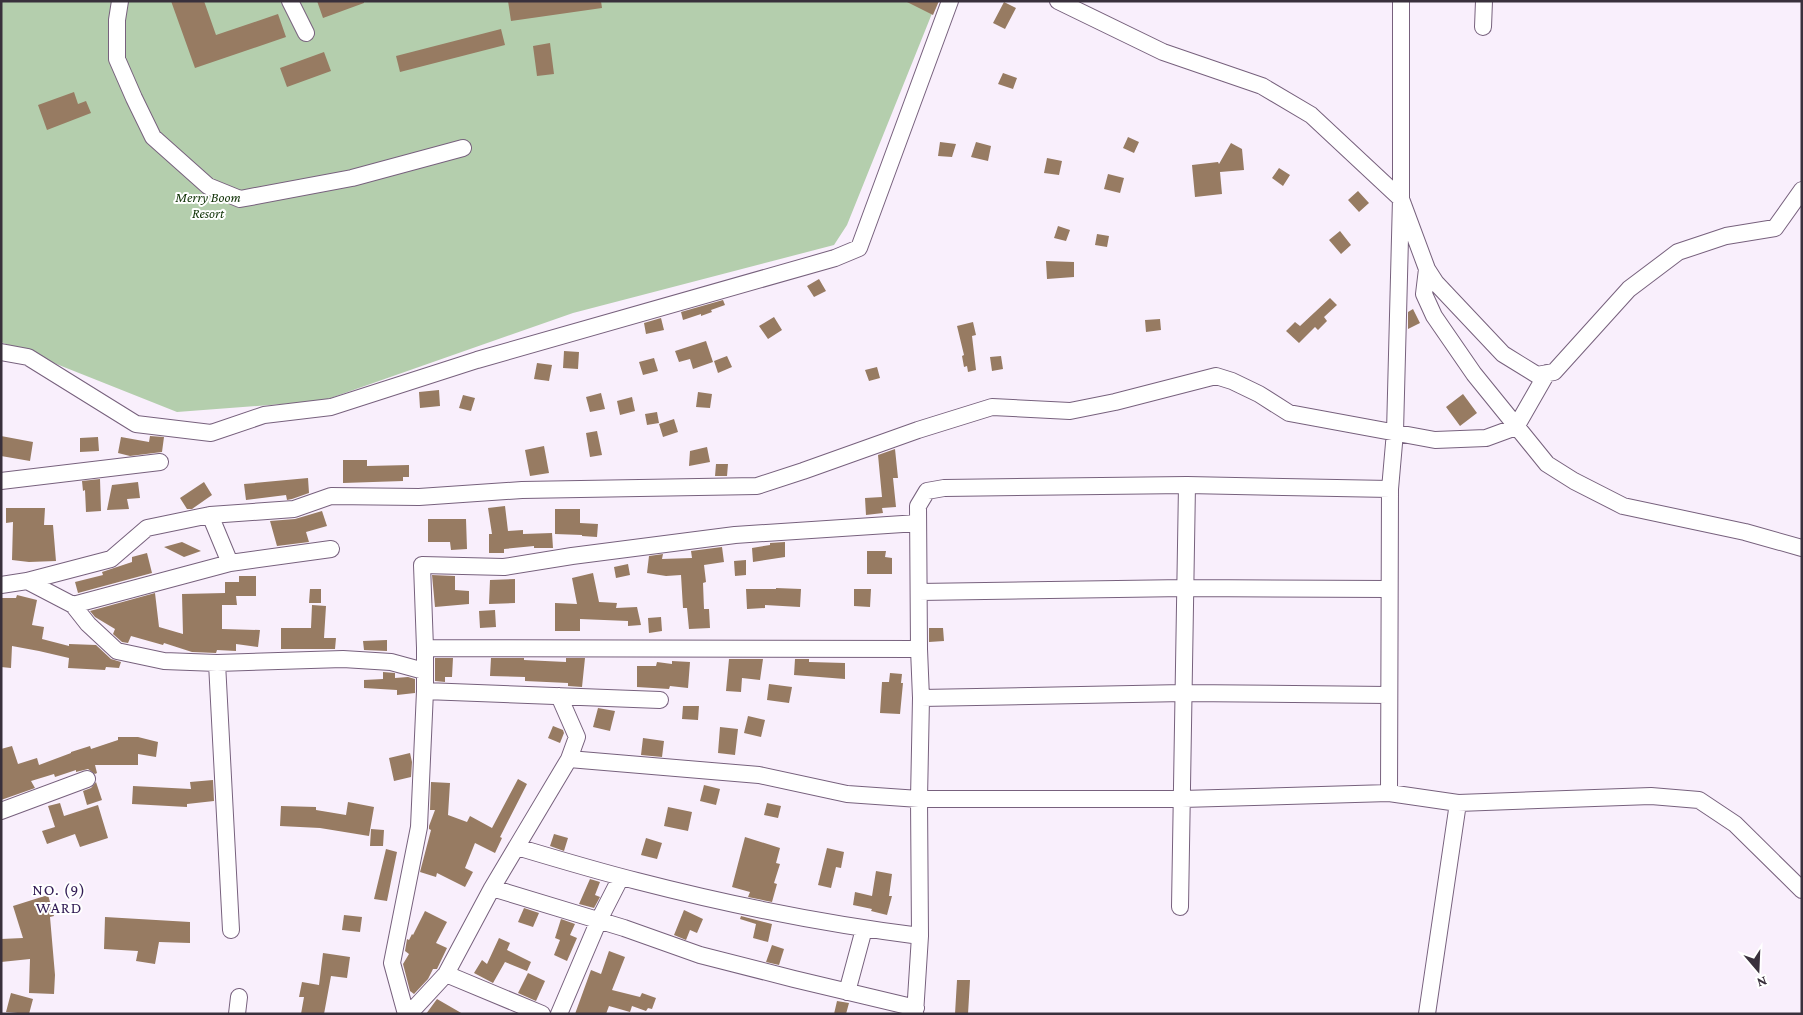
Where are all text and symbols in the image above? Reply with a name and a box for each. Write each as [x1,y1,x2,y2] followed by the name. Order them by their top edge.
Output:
[174,189,241,221] park label: Merry Boom Resort
[32,881,86,916] district label: NO. (9) WARD
[1733,945,1783,995] north arrow
[1755,973,1769,992] text: N

